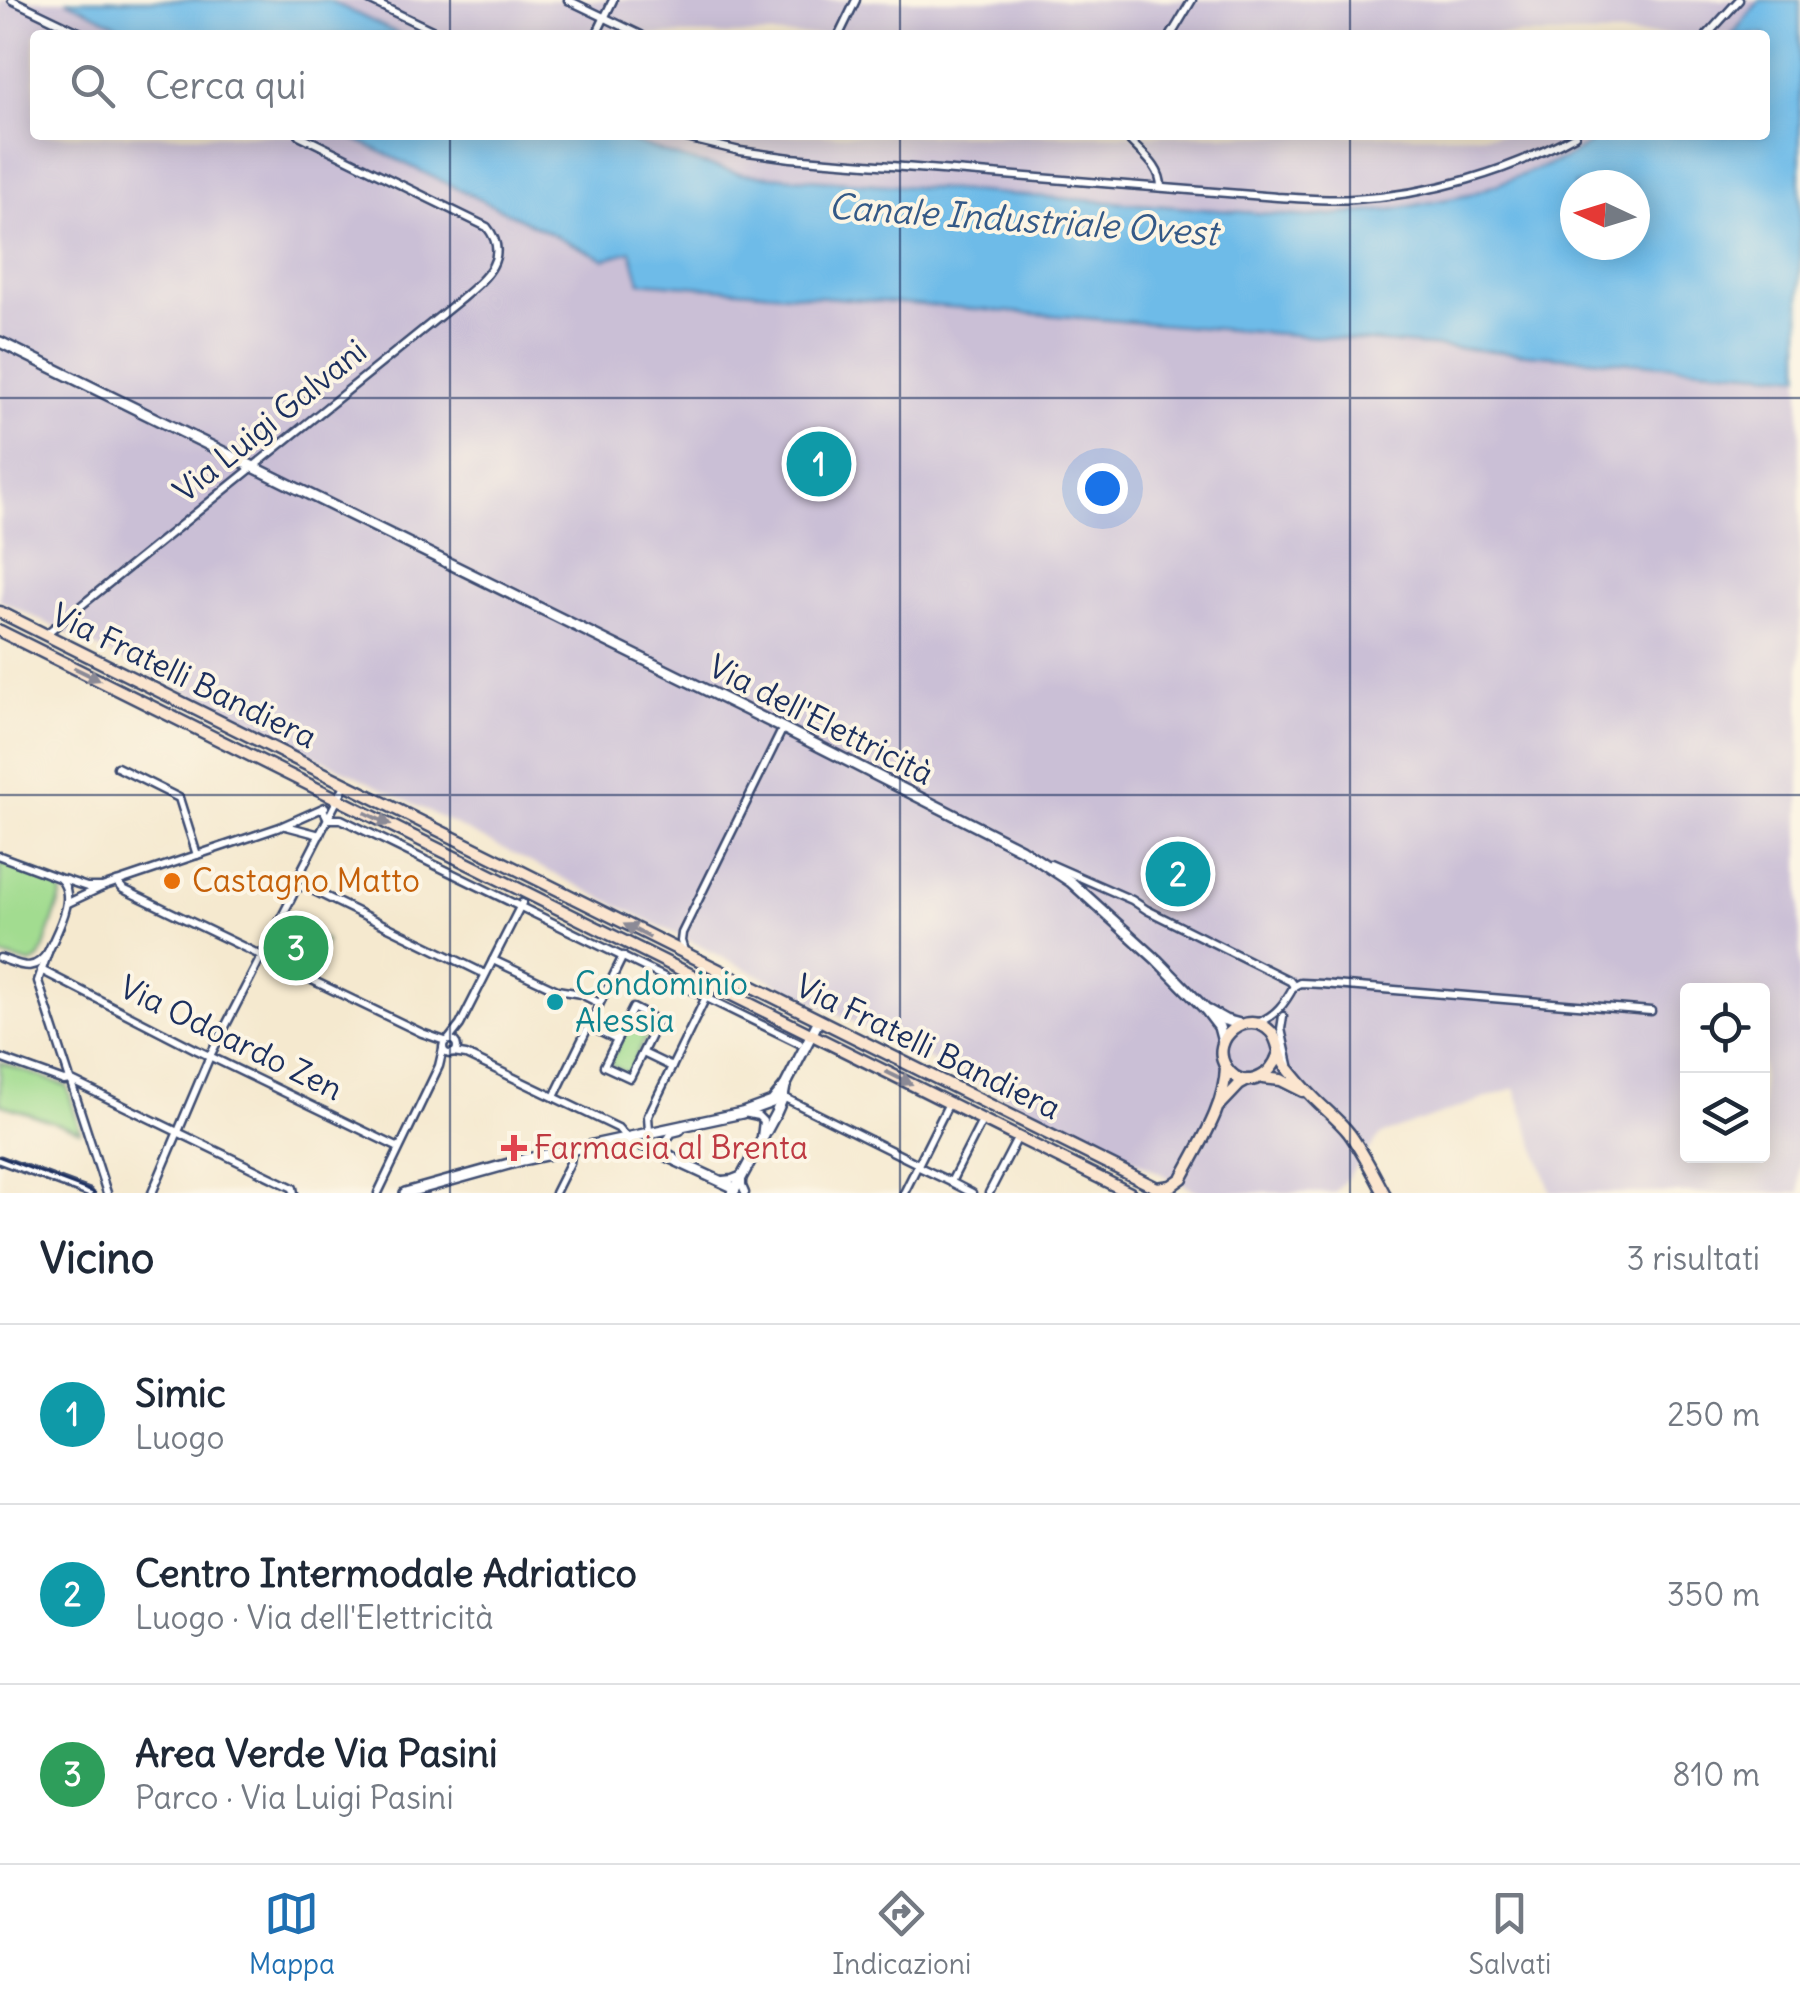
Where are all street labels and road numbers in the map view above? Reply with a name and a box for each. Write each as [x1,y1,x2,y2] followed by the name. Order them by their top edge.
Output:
[165,330,374,511] street label: Via Luigi Galvani
[45,594,323,757] street label: Via Fratelli Bandiera
[702,645,941,794] street label: Via dell'Elettricità
[789,965,1067,1128] street label: Via Fratelli Bandiera
[113,966,349,1109] street label: Via Odoardo Zen

